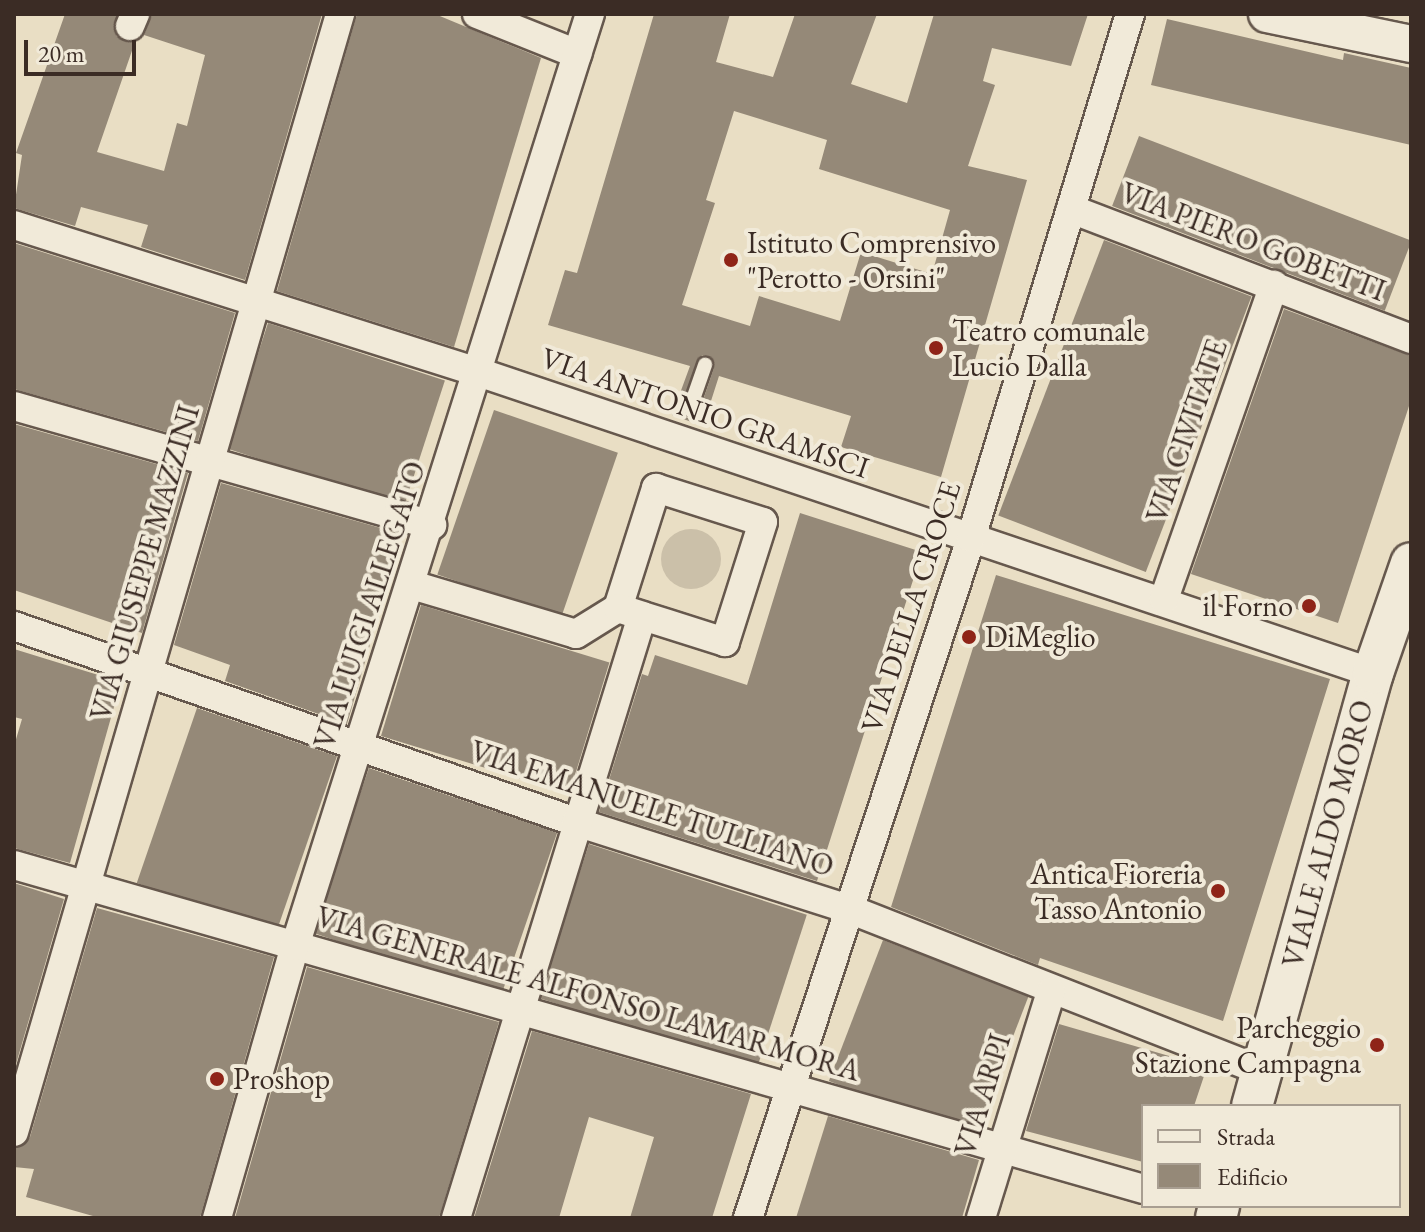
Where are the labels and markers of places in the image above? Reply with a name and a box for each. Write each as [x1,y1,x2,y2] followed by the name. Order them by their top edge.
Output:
[747,225,996,296] place label: Istituto Comprensivo "Perotto - Orsini"
[722,251,740,269] marker: Istituto Comprensivo "Perotto - Orsini"
[952,313,1145,384] place label: Teatro comunale Lucio Dalla
[927,339,945,357] marker: Teatro comunale Lucio Dalla
[1202,588,1293,624] place label: il Forno
[1300,597,1318,615] marker: il Forno
[985,619,1096,655] place label: DiMeglio
[960,628,978,646] marker: DiMeglio
[1030,856,1202,926] place label: Antica Fioreria Tasso Antonio
[1209,882,1227,900] marker: Antica Fioreria Tasso Antonio
[1135,1010,1361,1080] place label: Parcheggio Stazione Campagna
[1368,1036,1386,1054] marker: Parcheggio Stazione Campagna
[233,1061,330,1097] place label: Proshop
[208,1070,226,1088] marker: Proshop

